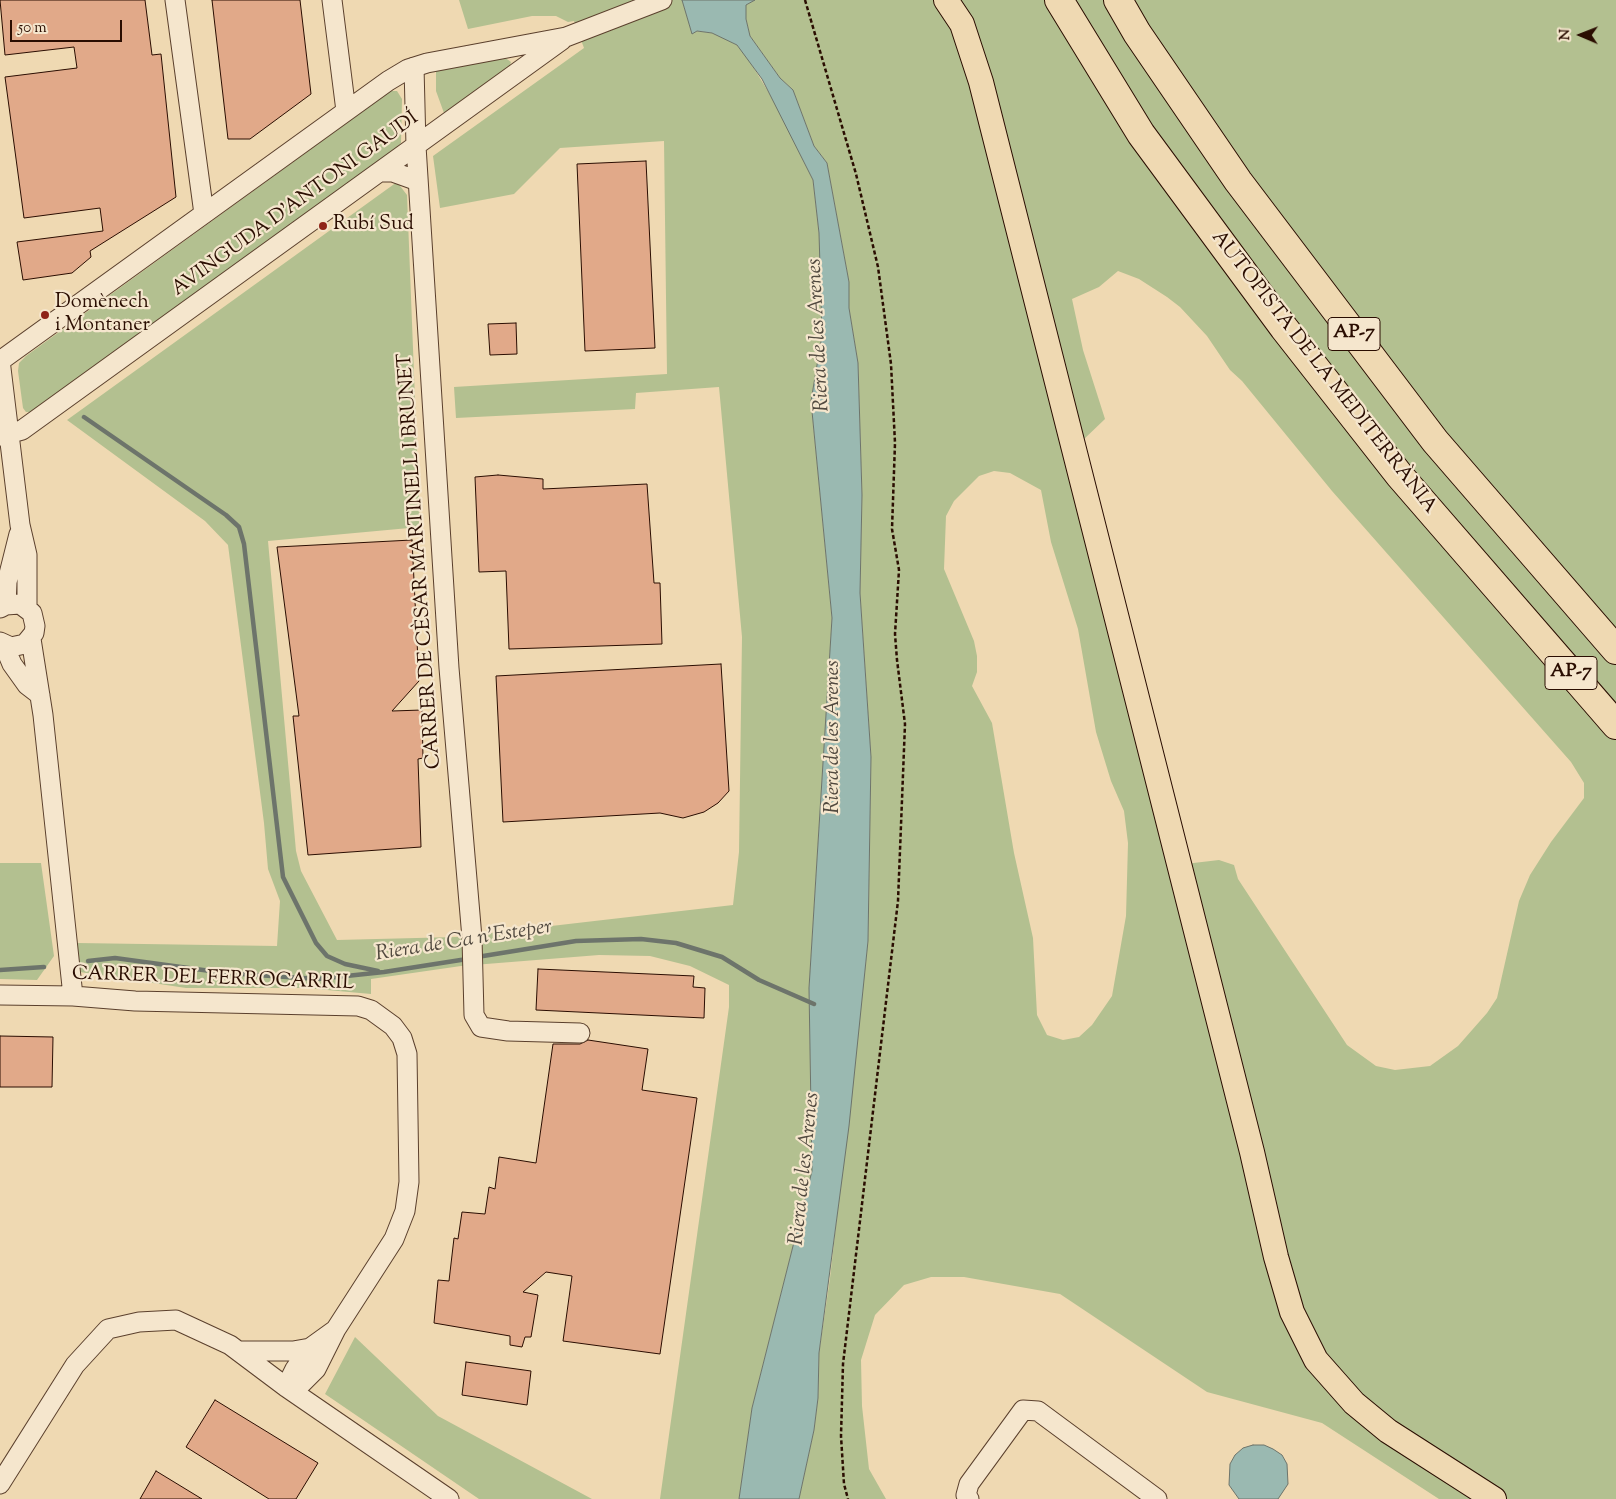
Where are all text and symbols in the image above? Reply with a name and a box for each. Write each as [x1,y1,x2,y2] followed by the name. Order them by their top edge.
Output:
[12,10,125,42] scale bar
[1556,10,1606,60] north arrow
[18,18,47,39] text: 50 m
[1556,29,1576,41] text: N
[168,107,424,303] street label: AVINGUDA D'ANTONI GAUDÍ
[333,214,414,238] place label: Rubí Sud
[317,220,329,232] marker: Rubí Sud
[1205,227,1441,519] street label: AUTOPISTA DE LA MEDITERRÀNIA
[803,258,837,412] water label: Riera de les Arenes
[55,292,150,339] place label: Domènech i Montaner
[39,309,51,321] marker: Domènech i Montaner
[1328,318,1380,350] road number: AP-7
[394,352,448,770] street label: CARRER DE CÈSAR MARTINELL I BRUNET
[1545,656,1597,690] road number: AP-7
[821,660,847,814] water label: Riera de les Arenes
[374,916,554,968] water label: Riera de Ca n'Esteper
[71,963,355,997] street label: CARRER DEL FERROCARRIL
[785,1091,827,1247] water label: Riera de les Arenes

